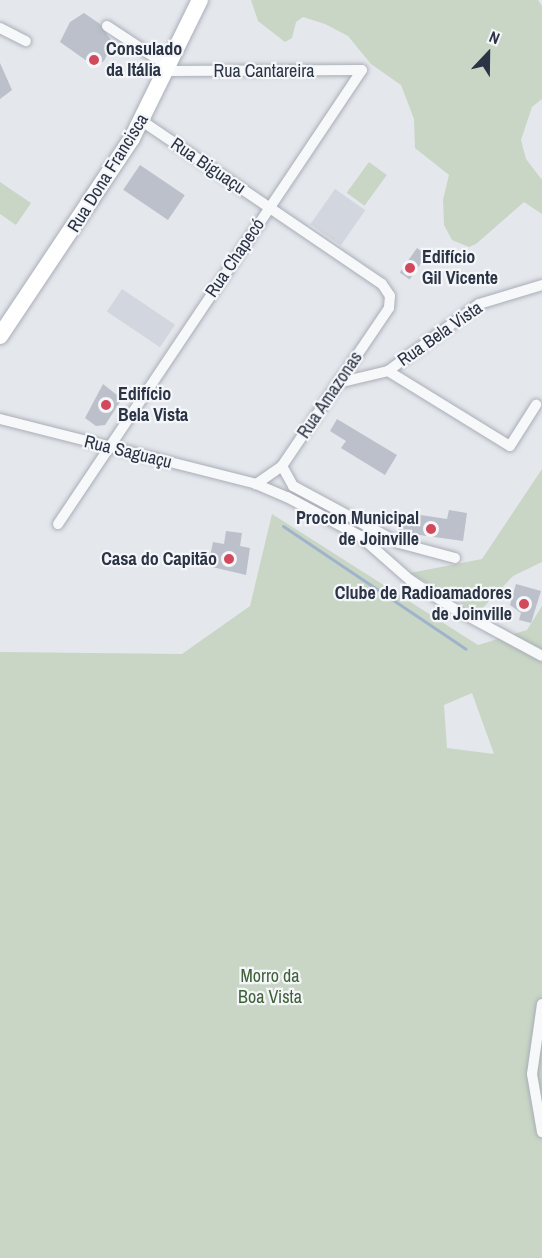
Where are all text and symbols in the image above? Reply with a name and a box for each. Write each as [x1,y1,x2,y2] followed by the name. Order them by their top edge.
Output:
[458,24,518,84] north arrow
[486,25,503,49] text: N
[106,39,182,82] place label: Consulado da Itália
[87,53,101,67] marker: Consulado da Itália
[214,60,314,82] street label: Rua Cantareira
[63,110,153,236] street label: Rua Dona Francisca
[167,133,249,199] street label: Rua Biguaçu
[201,215,269,301] street label: Rua Chapecó
[422,247,498,290] place label: Edifício Gil Vicente
[403,261,417,275] marker: Edifício Gil Vicente
[394,297,486,371] street label: Rua Bela Vista
[293,347,367,443] street label: Rua Amazonas
[118,384,188,426] place label: Edifício Bela Vista
[99,398,113,412] marker: Edifício Bela Vista
[82,431,174,473] street label: Rua Saguaçu
[296,508,419,550] place label: Procon Municipal de Joinville
[424,522,438,536] marker: Procon Municipal de Joinville
[101,548,217,570] place label: Casa do Capitão
[222,552,236,566] marker: Casa do Capitão
[335,583,512,626] place label: Clube de Radioamadores de Joinville
[517,597,531,611] marker: Clube de Radioamadores de Joinville
[238,966,302,1008] park label: Morro da Boa Vista

